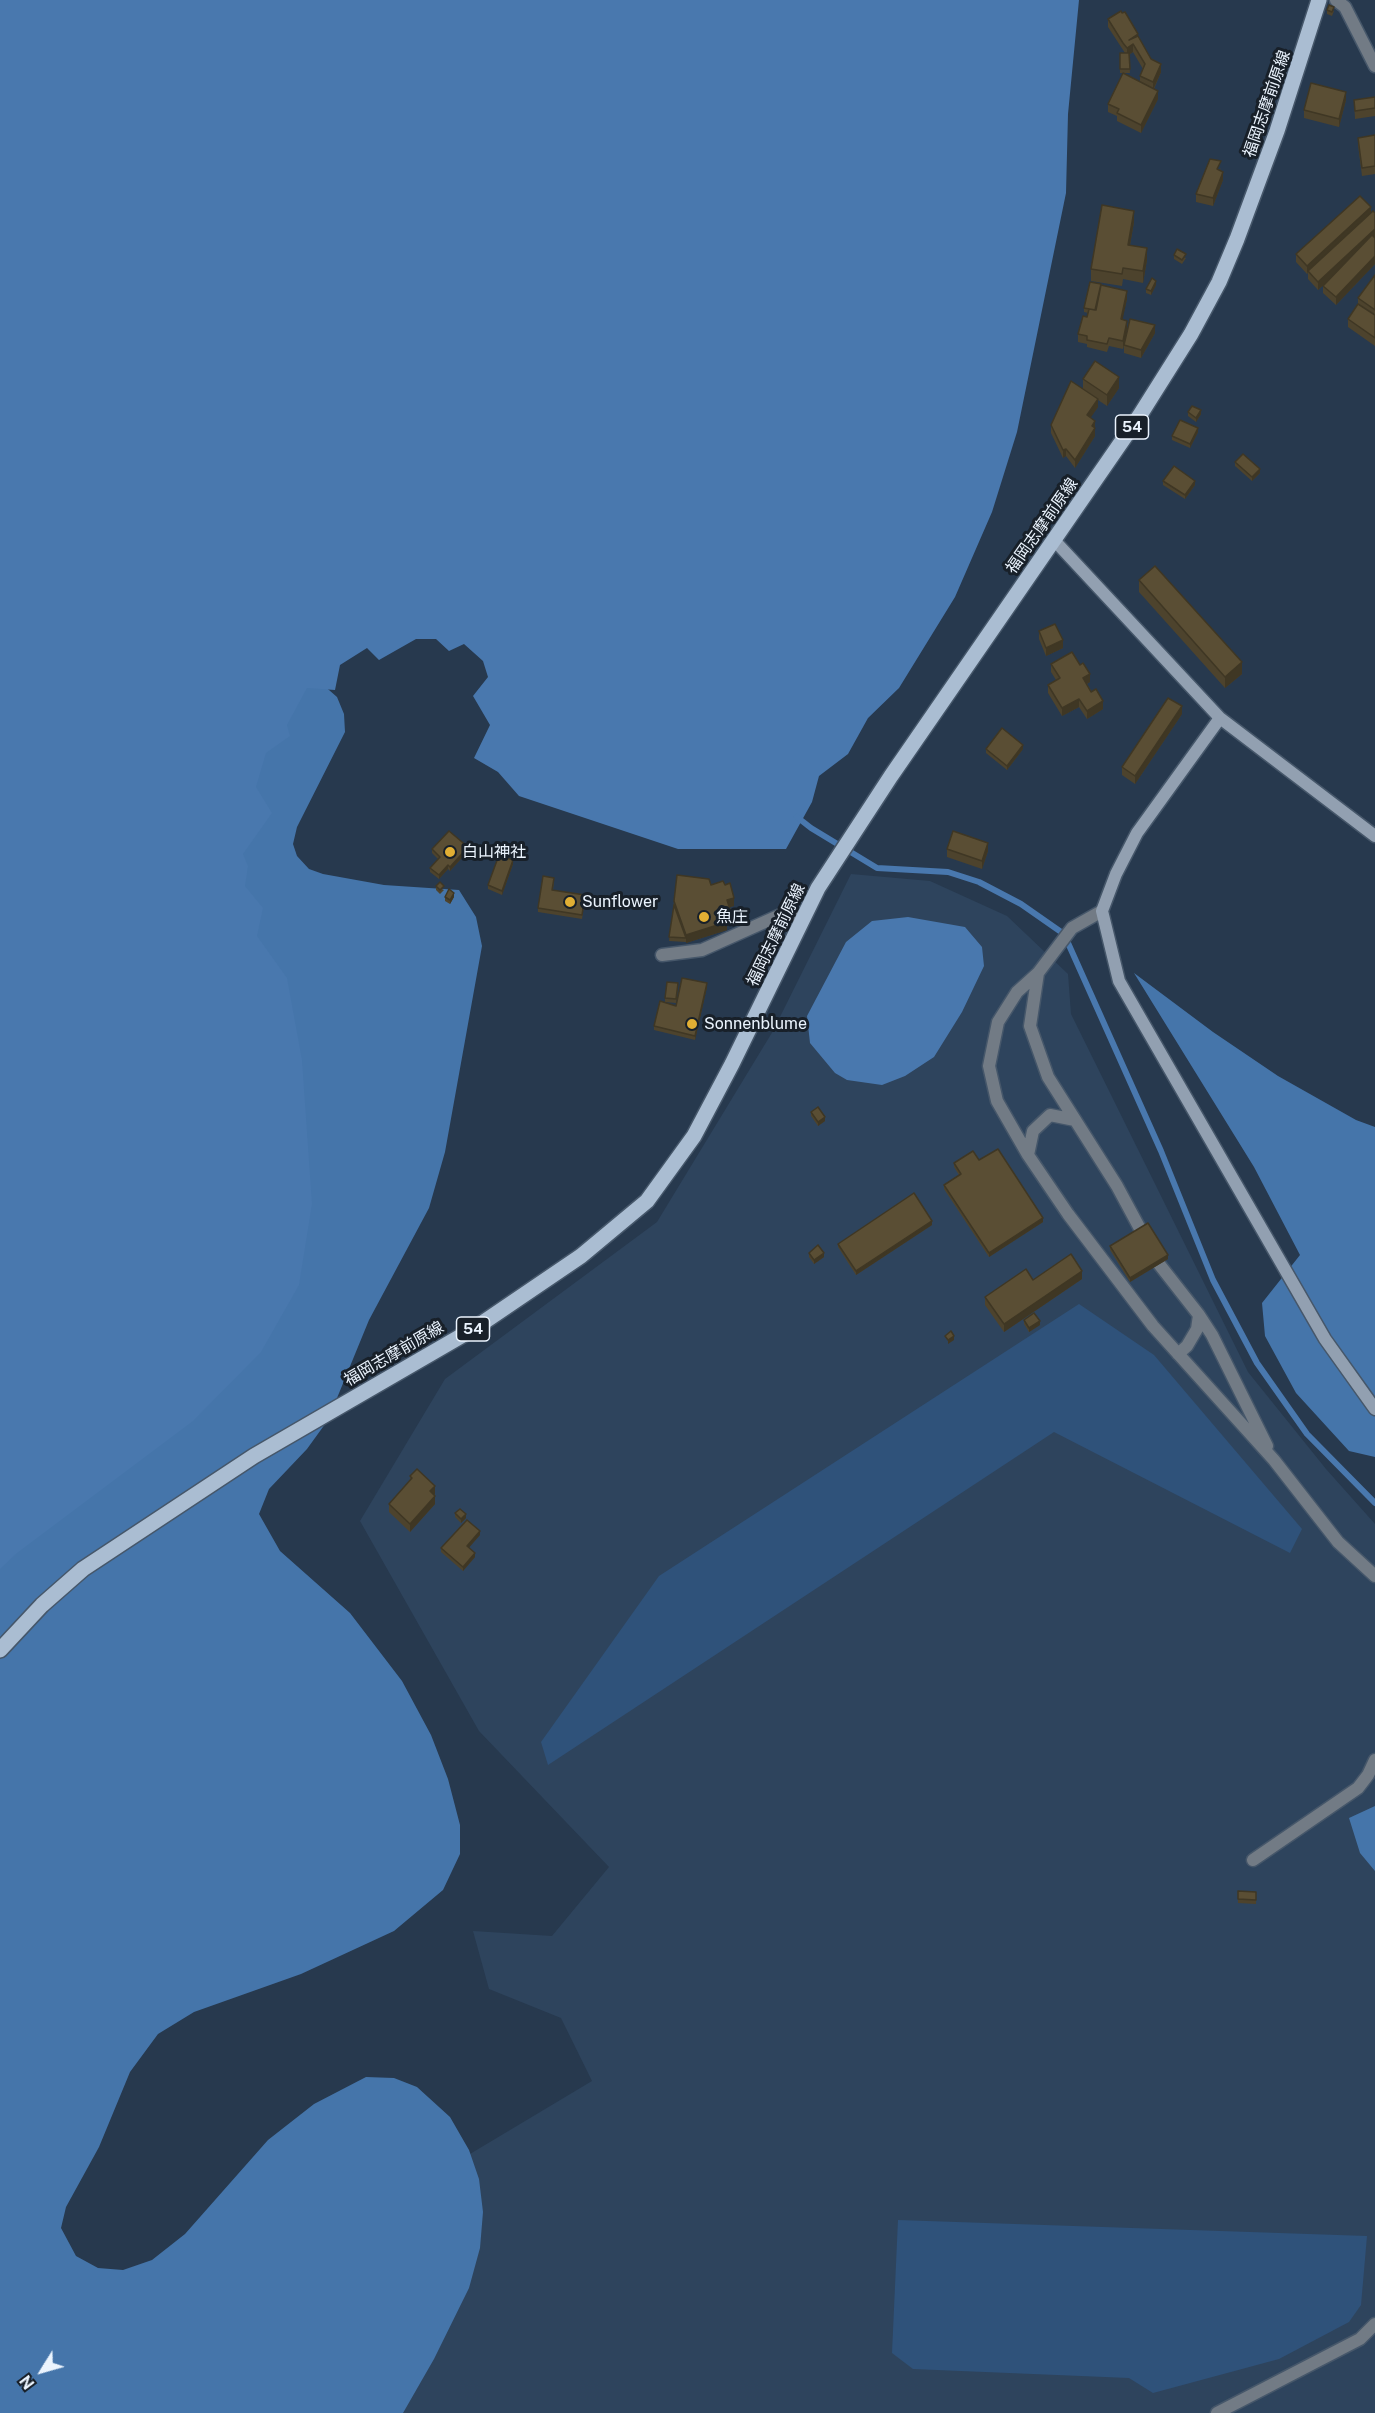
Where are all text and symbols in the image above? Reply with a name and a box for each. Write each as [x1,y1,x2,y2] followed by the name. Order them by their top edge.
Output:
[1240,48,1294,160] street label: 福岡志摩前原線
[1116,415,1148,439] road number: 54
[1002,475,1082,577] street label: 福岡志摩前原線
[462,842,526,862] place label: 白山神社
[443,845,457,859] marker: 白山神社
[743,880,809,990] street label: 福岡志摩前原線
[582,892,658,912] place label: Sunflower
[563,895,577,909] marker: Sunflower
[716,907,748,927] place label: 魚庄
[697,910,711,924] marker: 魚庄
[704,1014,807,1034] place label: Sonnenblume
[685,1017,699,1031] marker: Sonnenblume
[456,1317,490,1341] road number: 54
[341,1318,447,1390] street label: 福岡志摩前原線
[12,2341,72,2401] north arrow
[16,2371,39,2393] text: N

